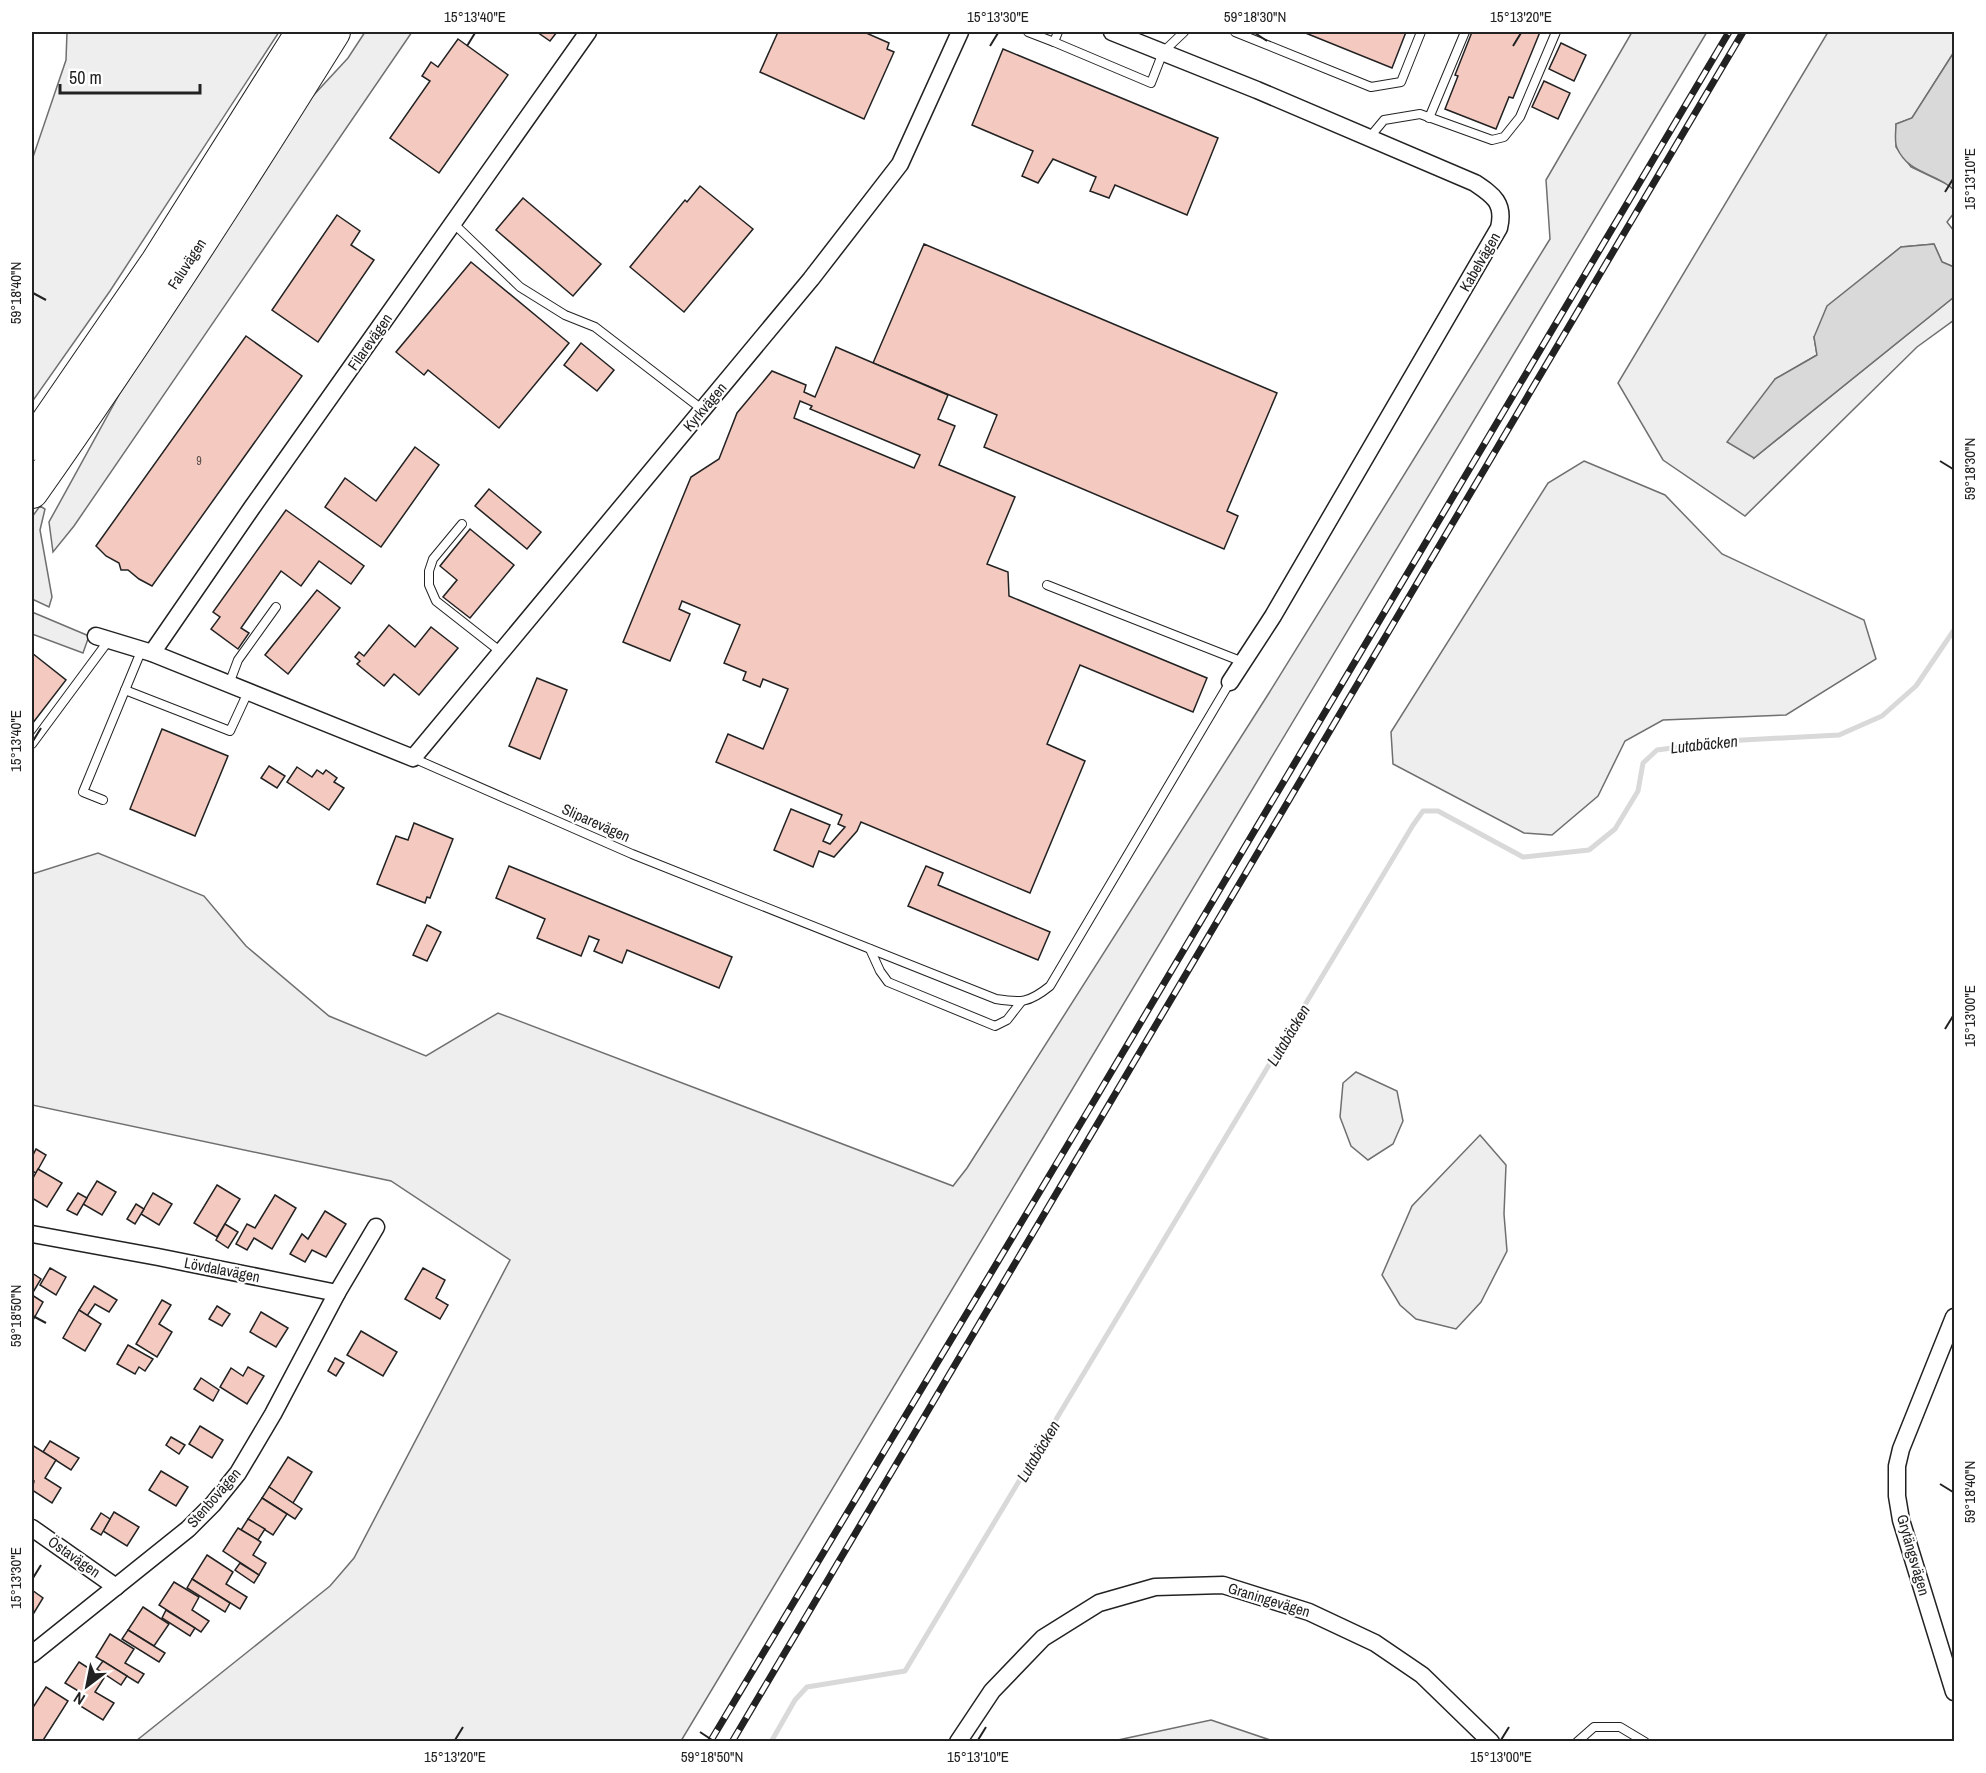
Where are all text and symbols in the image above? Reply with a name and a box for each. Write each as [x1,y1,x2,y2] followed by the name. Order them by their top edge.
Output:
[444,6,506,27] text: 15°13'40"E
[967,6,1029,27] text: 15°13'30"E
[1224,6,1286,27] text: 59°18'30"N
[1490,6,1552,27] text: 15°13'20"E
[60,57,200,95] scale bar
[69,65,102,90] text: 50 m
[1959,148,1980,210] text: 15°13'10"E
[1454,228,1505,295] street label: Kabelvägen
[162,234,211,293] street label: Faluvägen
[5,262,26,324] text: 59°18'40"N
[342,309,397,374] street label: Filarevägen
[678,378,731,436] street label: Kyrkvägen
[1959,438,1980,500] text: 59°18'30"N
[196,453,202,469] house number: 9
[5,710,26,772] text: 15°13'40"E
[1669,730,1739,758] water label: Lutabäcken
[559,798,634,847] street label: Sliparevägen
[1959,985,1980,1047] text: 15°13'00"E
[1261,1000,1315,1070] water label: Lutabäcken
[182,1252,262,1287] street label: Lövdalavägen
[5,1285,26,1347] text: 59°18'50"N
[1011,1416,1065,1486] water label: Lutabäcken
[1959,1461,1980,1523] text: 59°18'40"N
[182,1463,245,1532] street label: Stenbovägen
[1892,1512,1935,1598] street label: Grytängsvägen
[44,1531,105,1582] street label: Östavägen
[5,1547,26,1609] text: 15°13'30"E
[1226,1577,1313,1622] street label: Graningevägen
[57,1656,117,1716] north arrow
[69,1687,89,1711] text: N
[424,1746,486,1767] text: 15°13'20"E
[681,1746,743,1767] text: 59°18'50"N
[947,1746,1009,1767] text: 15°13'10"E
[1470,1746,1532,1767] text: 15°13'00"E

